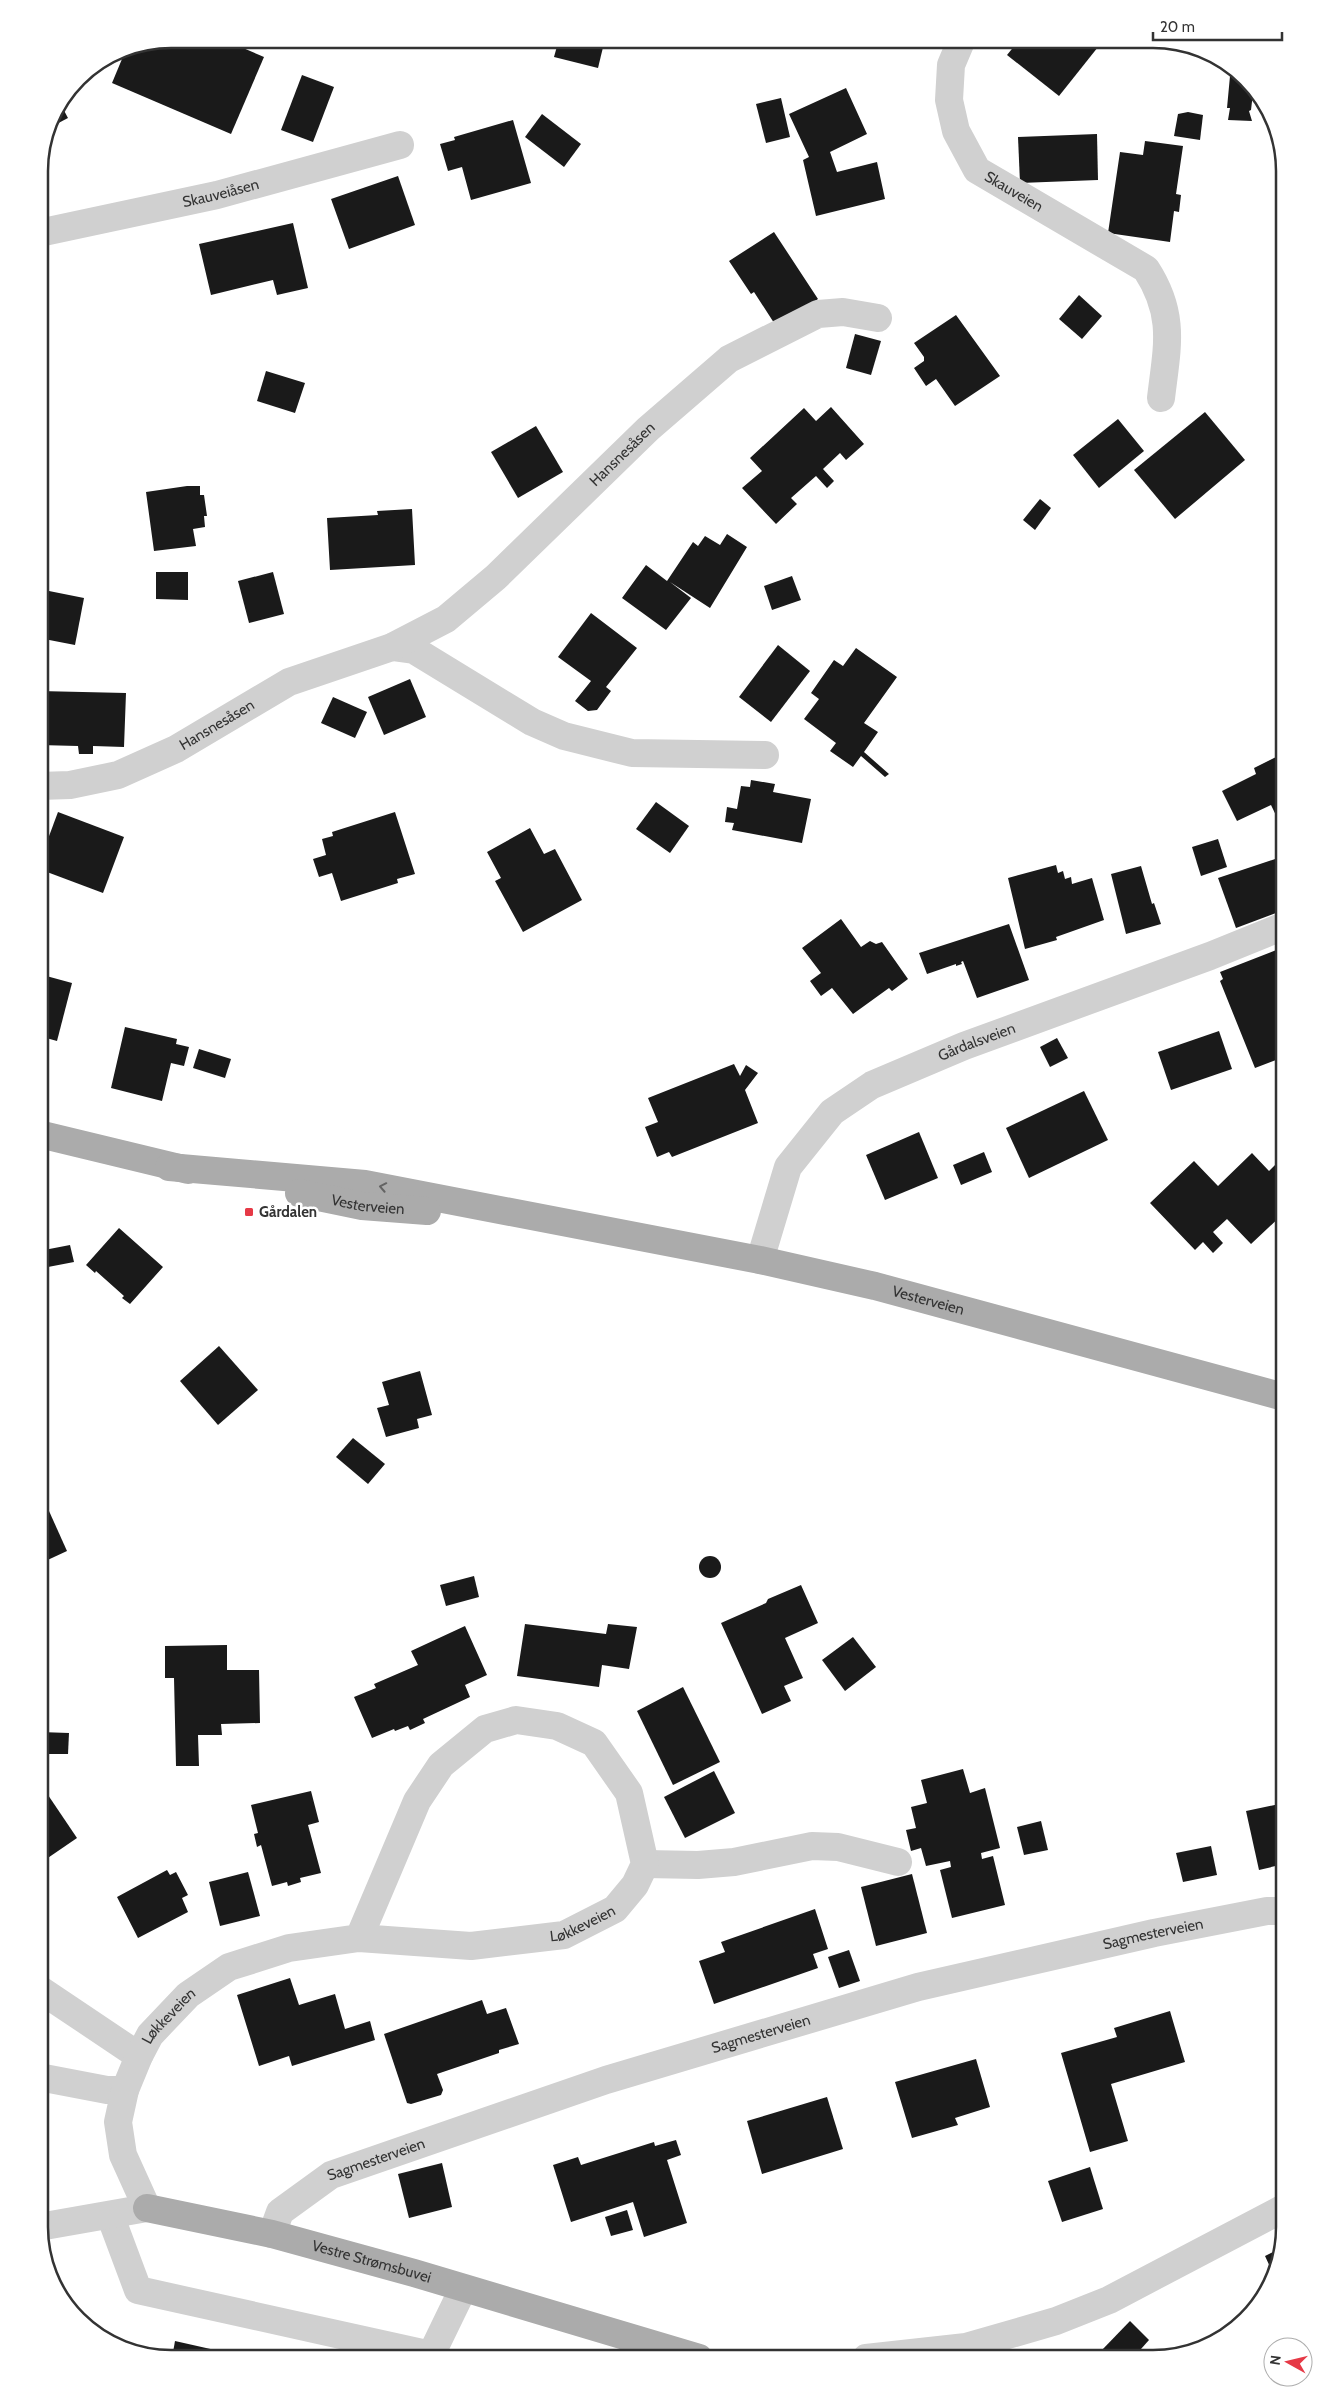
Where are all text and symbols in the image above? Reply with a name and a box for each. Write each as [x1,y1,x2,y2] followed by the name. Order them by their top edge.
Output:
[1153,10,1282,42] scale bar
[1160,18,1195,36] text: 20 m
[981,167,1046,216] street label: Skauveien
[181,175,261,211] street label: Skauveiåsen
[586,418,658,490] street label: Hansnesåsen
[176,696,258,754] street label: Hansnesåsen
[935,1019,1018,1065] street label: Gårdalsveien
[379,1183,388,1193] one-way arrow
[330,1191,405,1218] street label: Vesterveien
[259,1203,317,1221] place label: Gårdalen
[243,1206,255,1218] marker: Gårdalen
[890,1282,966,1319] street label: Vesterveien
[549,1901,618,1946] street label: Løkkeveien
[1101,1915,1205,1953] street label: Sagmesterveien
[138,1984,199,2047] street label: Løkkeveien
[709,2011,812,2057] street label: Sagmesterveien
[325,2134,427,2185] street label: Sagmesterveien
[310,2236,433,2287] street label: Vestre Strømsbuvei
[1263,2337,1313,2387] north arrow
[1266,2354,1285,2366] text: N

